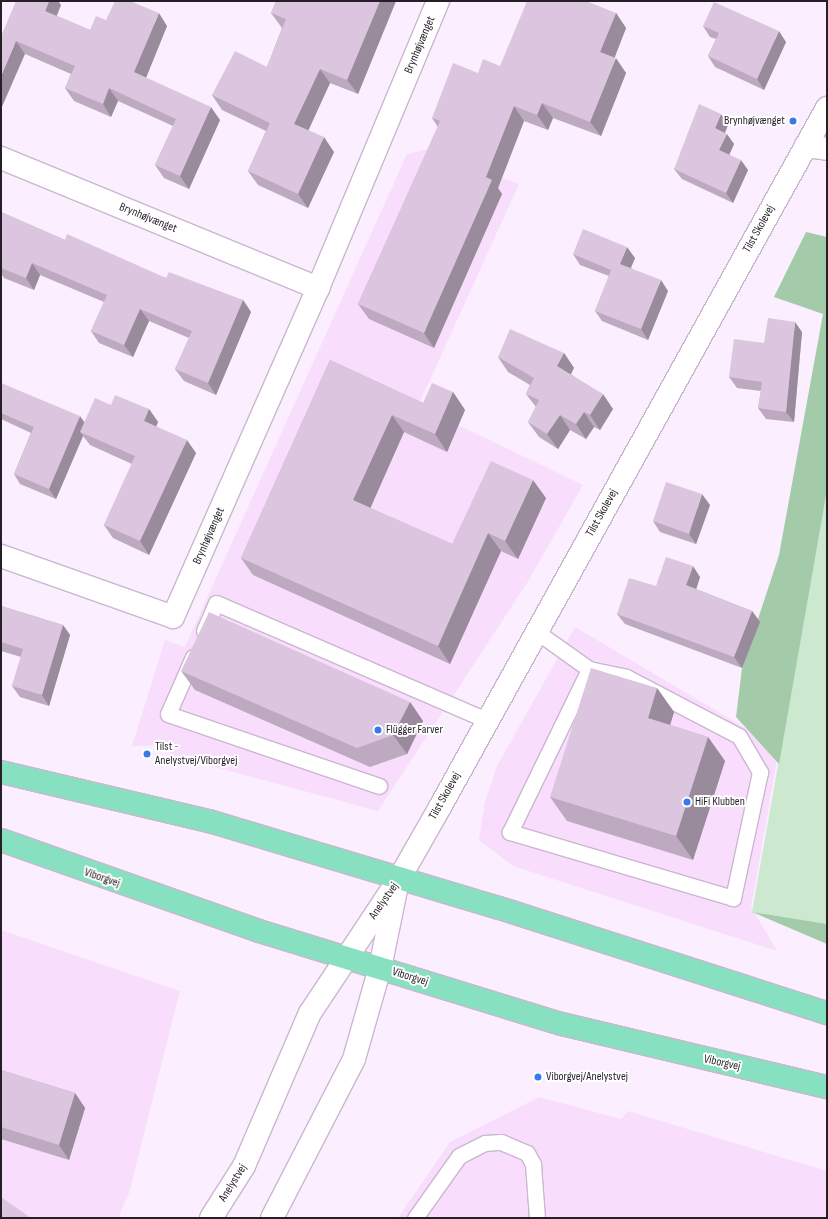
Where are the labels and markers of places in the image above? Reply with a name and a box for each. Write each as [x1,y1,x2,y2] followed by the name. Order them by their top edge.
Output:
[724,114,785,128] place label: Brynhøjvænget
[788,116,798,126] marker: Brynhøjvænget
[386,723,443,737] place label: Flügger Farver
[373,725,383,735] marker: Flügger Farver
[155,740,237,768] place label: Tilst - Anelystvej/Viborgvej
[142,749,152,759] marker: Tilst - Anelystvej/Viborgvej
[695,795,745,809] place label: HiFi Klubben
[682,797,692,807] marker: HiFi Klubben
[546,1070,628,1084] place label: Viborgvej/Anelystvej
[533,1072,543,1082] marker: Viborgvej/Anelystvej

